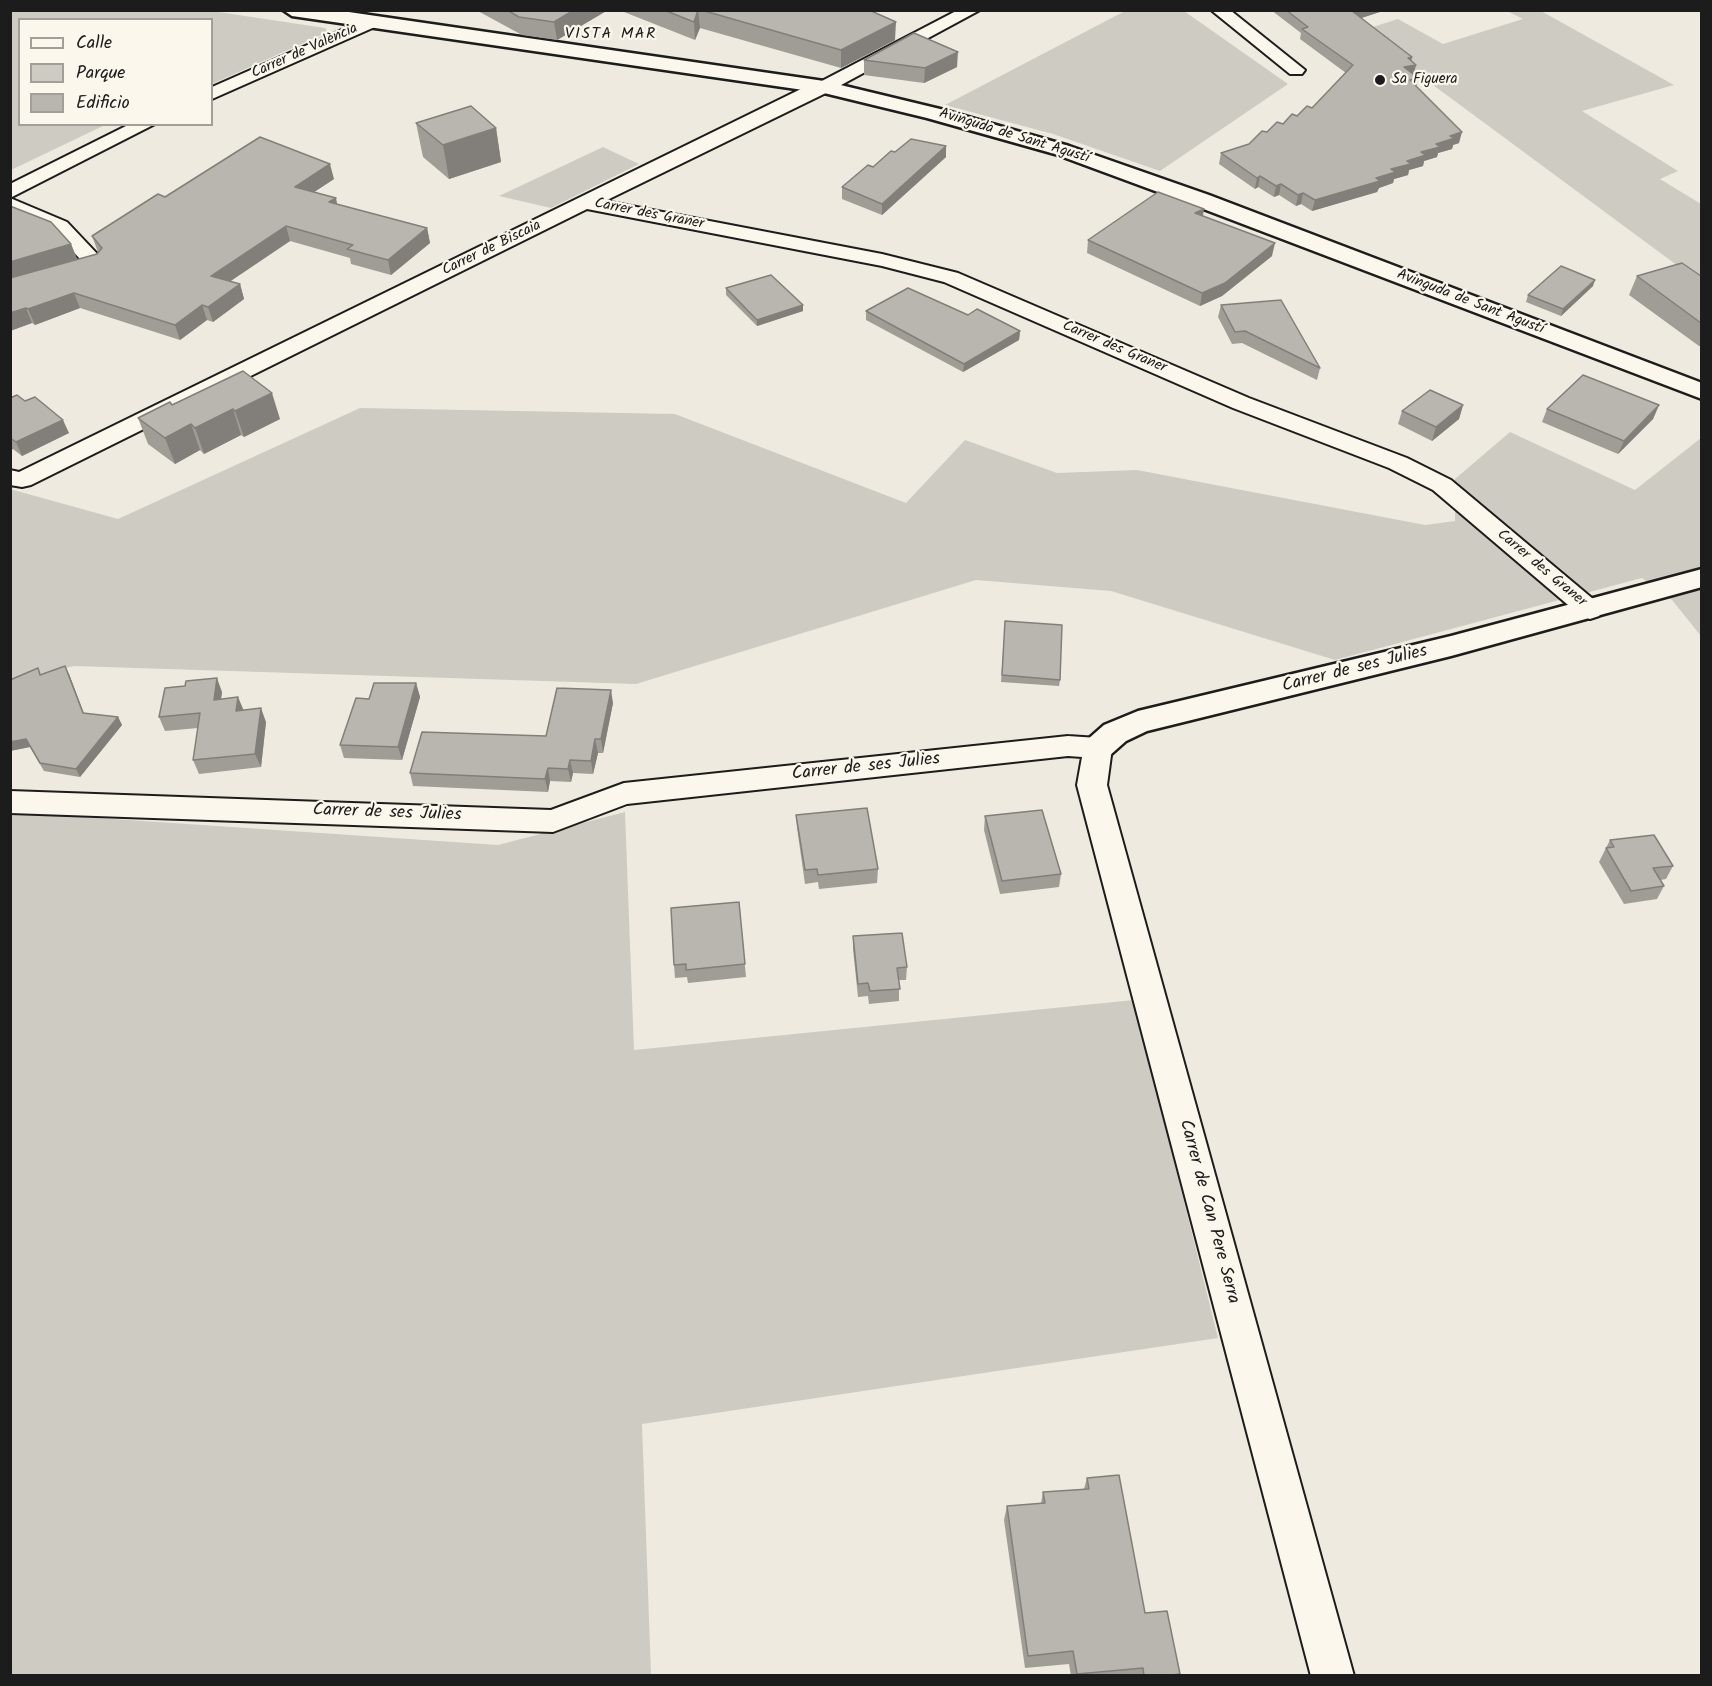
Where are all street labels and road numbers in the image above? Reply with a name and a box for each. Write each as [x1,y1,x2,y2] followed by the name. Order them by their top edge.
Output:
[249,20,361,84] street label: Carrer de València
[937,106,1091,168] street label: Avinguda de Sant Agustí
[593,196,705,234] street label: Carrer des Graner
[440,217,544,281] street label: Carrer de Biscaia
[1394,267,1546,339] street label: Avinguda de Sant Agustí
[1059,318,1169,378] street label: Carrer des Graner
[1493,526,1589,612] street label: Carrer des Graner
[1280,642,1430,698] street label: Carrer de ses Julies
[791,749,941,787] street label: Carrer de ses Julies
[312,801,462,827] street label: Carrer de ses Julies
[1173,1117,1243,1307] street label: Carrer de Can Pere Serra

